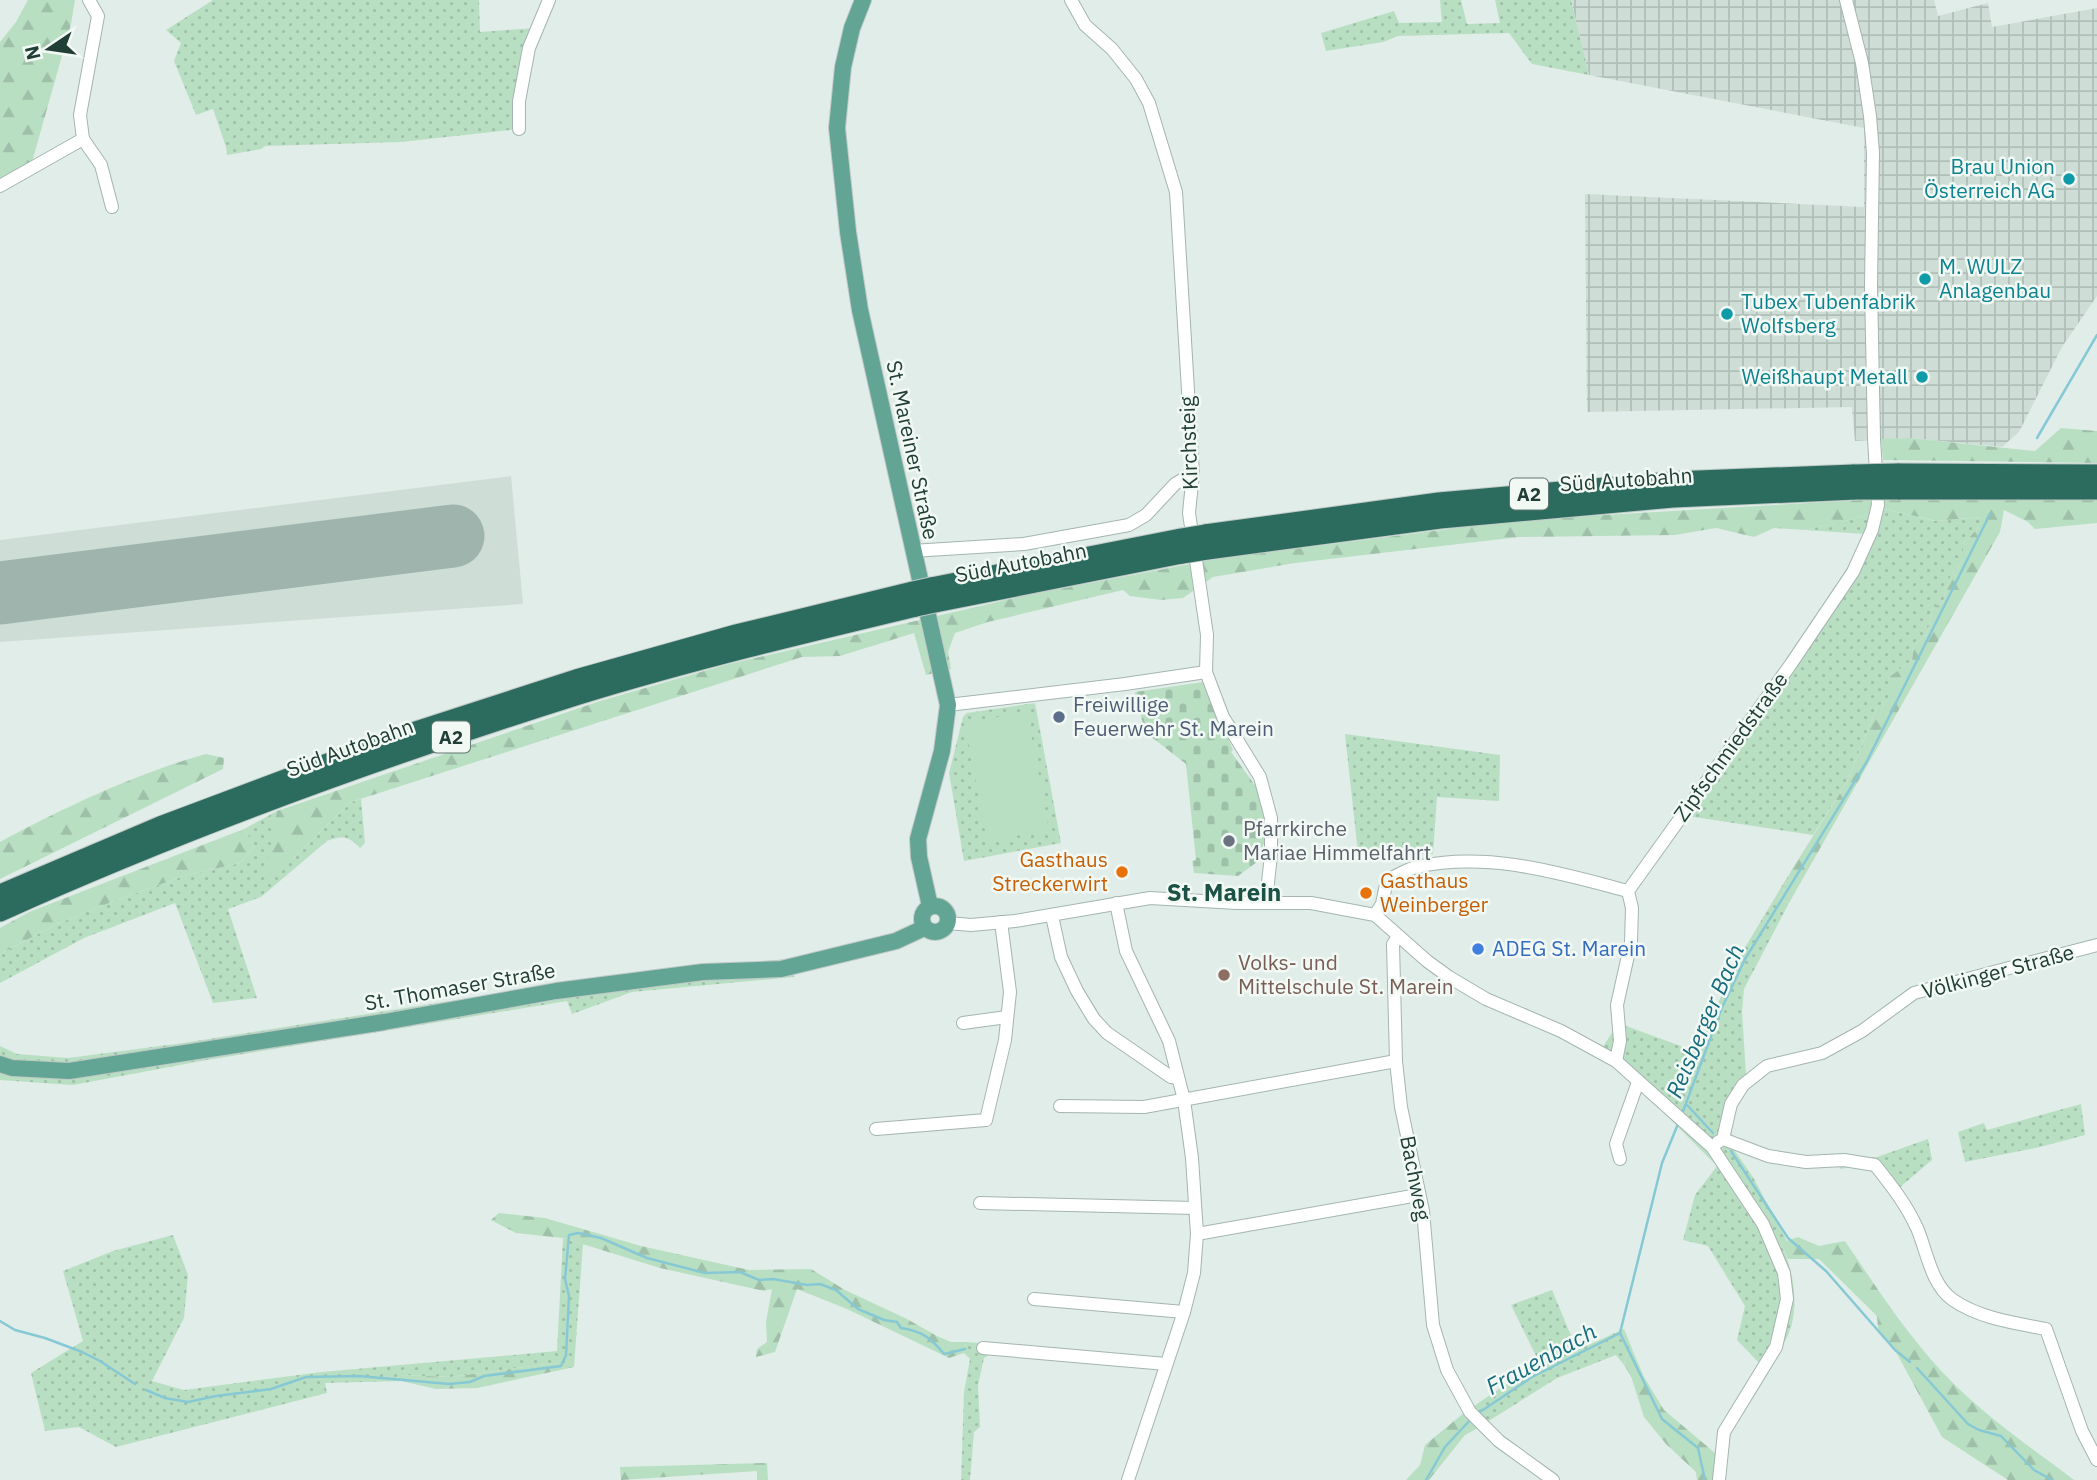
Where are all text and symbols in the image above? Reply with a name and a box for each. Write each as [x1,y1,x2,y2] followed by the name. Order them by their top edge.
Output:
[14,14,84,84] north arrow
[19,43,46,62] text: N
[1924,152,2055,204] place label: Brau Union Österreich AG
[2061,171,2077,187] marker: Brau Union Österreich AG
[1939,252,2051,304] place label: M. WULZ Anlagenbau
[1917,271,1933,287] marker: M. WULZ Anlagenbau
[1741,287,1916,339] place label: Tubex Tubenfabrik Wolfsberg
[1719,306,1735,322] marker: Tubex Tubenfabrik Wolfsberg
[880,358,946,542] street label: St. Mareiner Straße
[1741,362,1908,390] place label: Weißhaupt Metall
[1914,369,1930,385] marker: Weißhaupt Metall
[1172,396,1204,490] street label: Kirchsteig
[1559,460,1693,498] street label: Süd Autobahn
[1510,478,1548,509] road number: A2
[953,536,1089,588] street label: Süd Autobahn
[1667,666,1794,826] street label: Zipfschmiedstraße
[1073,690,1274,742] place label: Freiwillige Feuerwehr St. Marein
[1051,709,1067,725] marker: Freiwillige Feuerwehr St. Marein
[282,711,417,783] street label: Süd Autobahn
[432,722,470,752] road number: A2
[1243,814,1431,866] place label: Pfarrkirche Mariae Himmelfahrt
[1221,833,1237,849] marker: Pfarrkirche Mariae Himmelfahrt
[992,845,1108,897] place label: Gasthaus Streckerwirt
[1114,864,1130,880] marker: Gasthaus Streckerwirt
[1380,866,1489,918] place label: Gasthaus Weinberger
[1167,876,1281,908] district label: St. Marein
[1358,885,1374,901] marker: Gasthaus Weinberger
[1492,934,1646,962] place label: ADEG St. Marein
[1919,937,2077,1005] street label: Völkinger Straße
[1658,939,1750,1102] water label: Reisberger Bach
[1470,941,1486,957] marker: ADEG St. Marein
[1238,948,1454,1000] place label: Volks- und Mittelschule St. Marein
[362,955,557,1017] street label: St. Thomaser Straße
[1216,967,1232,983] marker: Volks- und Mittelschule St. Marein
[1394,1133,1438,1223] street label: Bachweg
[1480,1315,1601,1401] water label: Frauenbach

